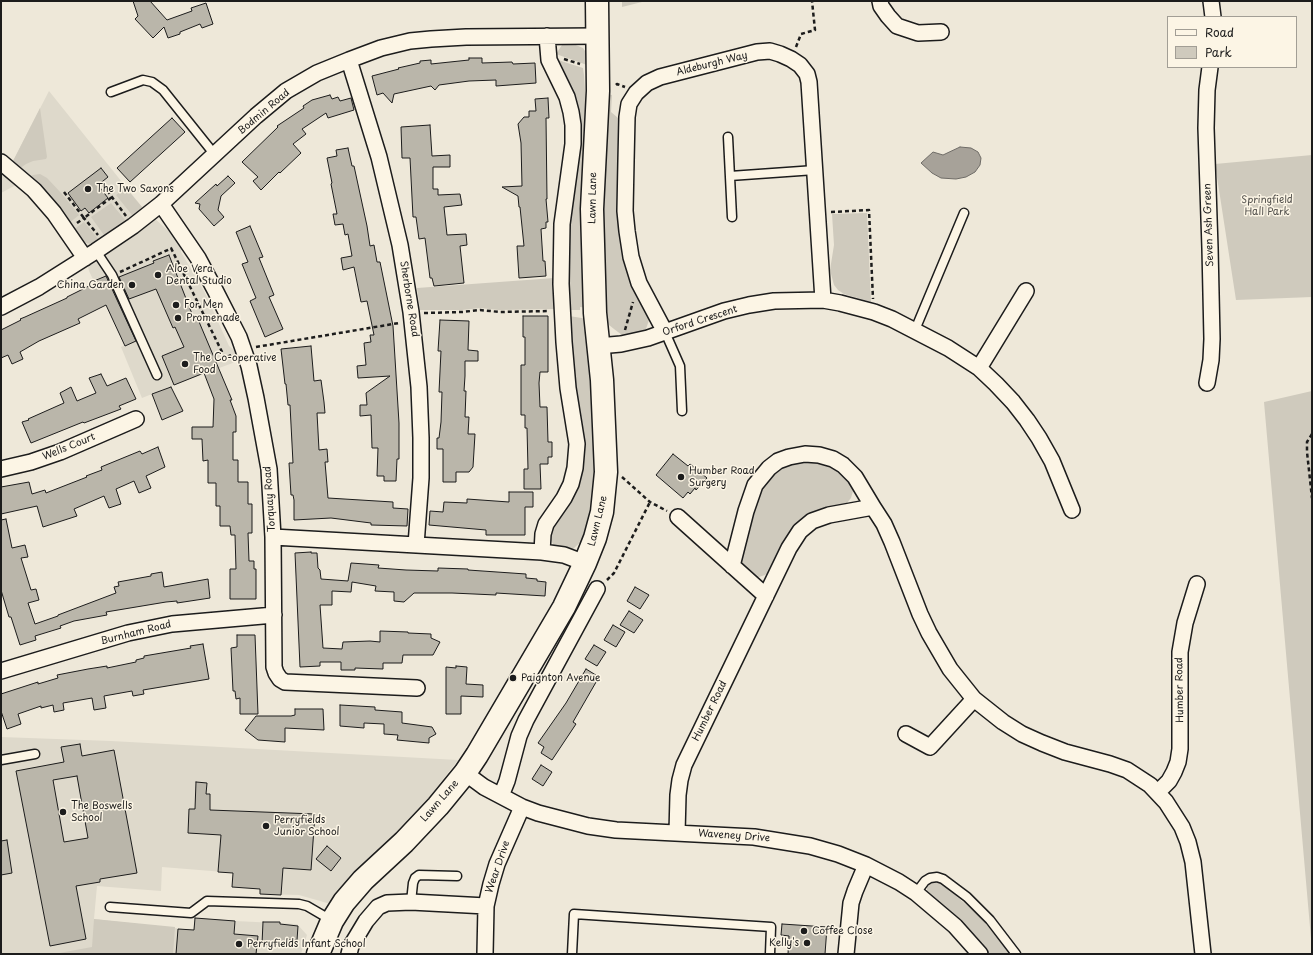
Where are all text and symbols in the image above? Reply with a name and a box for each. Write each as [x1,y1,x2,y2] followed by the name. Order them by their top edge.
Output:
[1167,16,1297,68] legend
[1205,23,1234,41] text: Road
[1205,43,1232,61] text: Park
[675,49,749,79] street label: Aldeburgh Way
[236,87,292,137] street label: Bodmin Road
[587,172,599,224] street label: Lawn Lane
[96,183,174,195] place label: The Two Saxons
[1202,183,1216,267] street label: Seven Ash Green
[83,184,93,194] marker: The Two Saxons
[1241,194,1293,218] park label: Springfield Hall Park
[397,260,421,338] street label: Sherborne Road
[166,263,232,286] place label: Aloe Vera Dental Studio
[153,270,163,280] marker: Aloe Vera Dental Studio
[57,279,124,291] place label: China Garden
[127,280,137,290] marker: China Garden
[184,299,223,311] place label: For Men
[171,300,181,310] marker: For Men
[661,303,739,339] street label: Orford Crescent
[186,312,240,324] place label: Promenade
[173,313,183,323] marker: Promenade
[193,352,276,376] place label: The Co-operative Food
[180,359,190,369] marker: The Co-operative Food
[41,431,97,463] street label: Wells Court
[689,465,755,488] place label: Humber Road Surgery
[262,466,278,532] street label: Torquay Road
[676,472,686,482] marker: Humber Road Surgery
[586,494,610,548] street label: Lawn Lane
[99,618,173,648] street label: Burnham Road
[1173,657,1187,723] street label: Humber Road
[521,672,600,684] place label: Paignton Avenue
[508,673,518,683] marker: Paignton Avenue
[690,679,730,743] street label: Humber Road
[419,778,461,824] street label: Lawn Lane
[71,800,132,824] place label: The Boswells School
[58,807,68,817] marker: The Boswells School
[274,814,339,838] place label: Perryfields Junior School
[261,821,271,831] marker: Perryfields Junior School
[698,828,770,844] street label: Waveney Drive
[483,839,513,895] street label: Wear Drive
[812,925,873,937] place label: Coffee Close
[799,926,809,936] marker: Coffee Close
[769,937,799,949] place label: Kelly's
[247,938,366,950] place label: Perryfields Infant School
[802,938,812,948] marker: Kelly's
[234,939,244,949] marker: Perryfields Infant School

